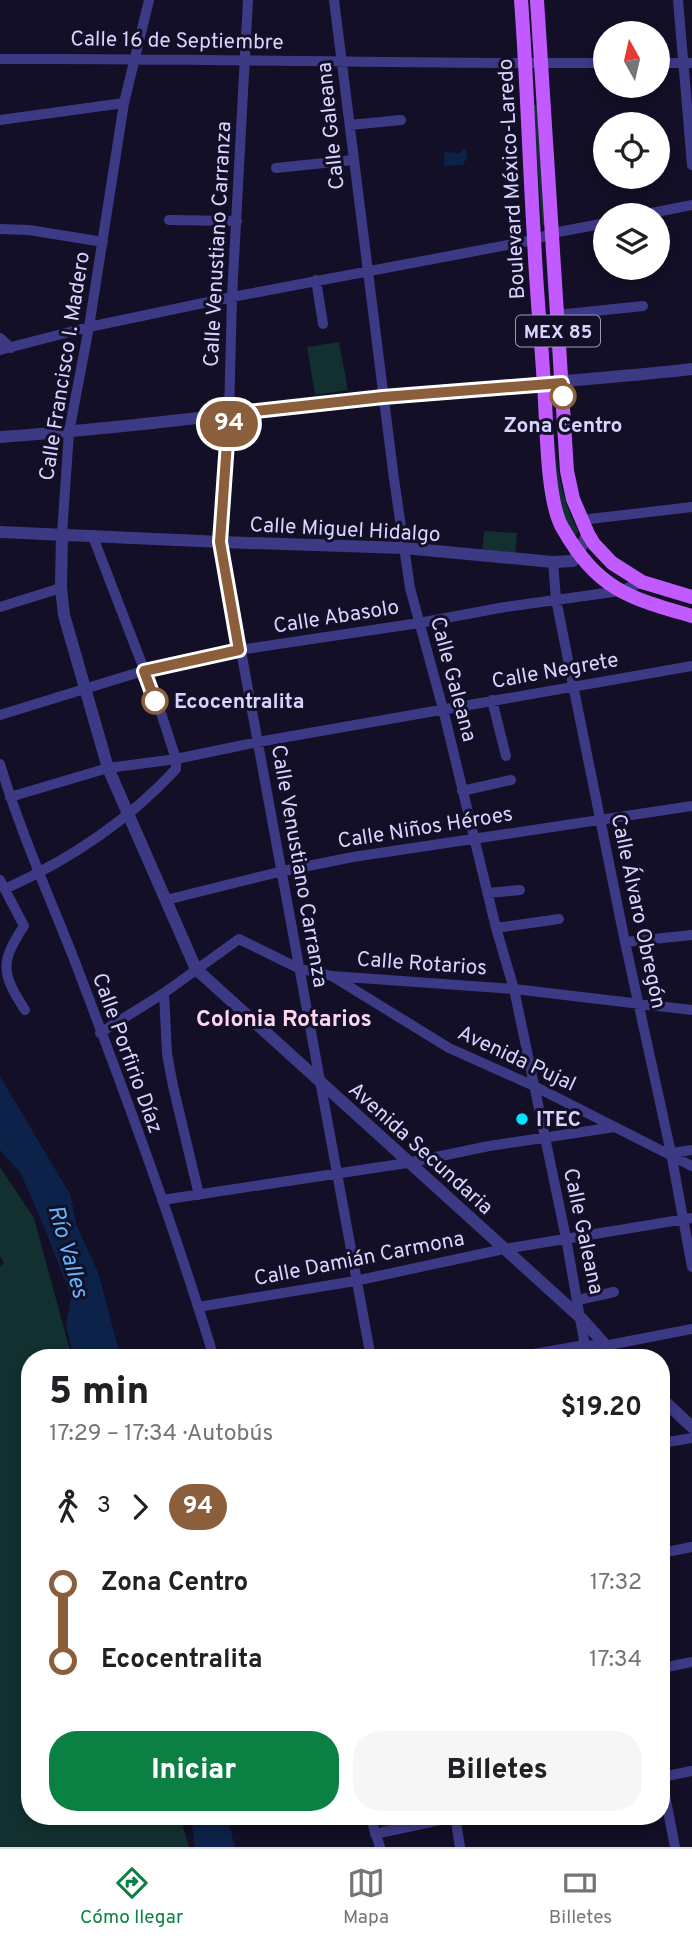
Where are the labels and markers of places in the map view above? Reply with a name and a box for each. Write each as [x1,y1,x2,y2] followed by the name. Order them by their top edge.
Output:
[550,383,576,409] marker: Zona Centro
[504,413,622,440] place label: Zona Centro
[142,688,168,714] marker: Ecocentralita
[174,689,304,716] place label: Ecocentralita
[536,1107,581,1134] place label: ITEC
[514,1111,530,1127] marker: ITEC

